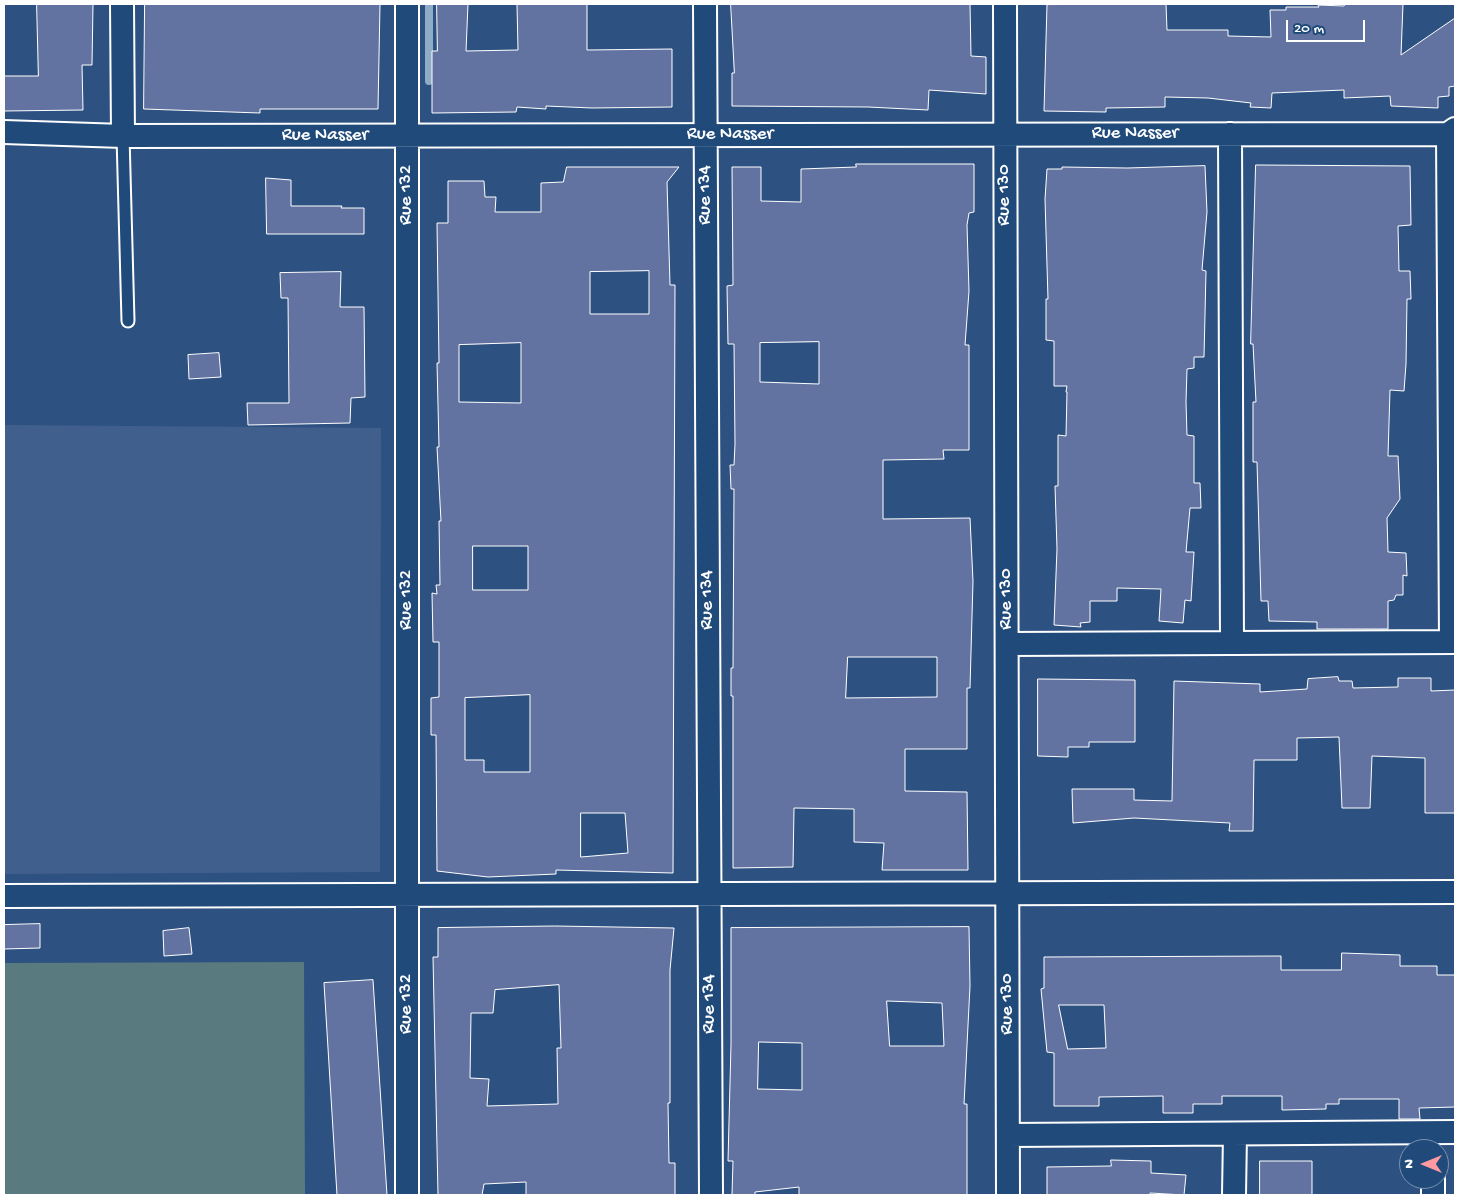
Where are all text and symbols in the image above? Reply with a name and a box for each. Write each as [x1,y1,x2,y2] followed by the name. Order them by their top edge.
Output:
[1289,10,1368,42] scale bar
[1294,20,1324,38] text: 20 m
[1092,123,1178,145] street label: Rue Nasser
[687,124,773,146] street label: Rue Nasser
[282,125,368,147] street label: Rue Nasser
[994,164,1016,226] street label: Rue 130
[396,165,418,225] street label: Rue 132
[695,165,717,225] street label: Rue 134
[996,568,1018,630] street label: Rue 130
[396,570,418,630] street label: Rue 132
[697,570,719,630] street label: Rue 134
[997,973,1019,1035] street label: Rue 130
[396,974,418,1034] street label: Rue 132
[699,974,721,1034] street label: Rue 134
[1399,1139,1449,1189] north arrow
[1401,1159,1418,1169] text: N

